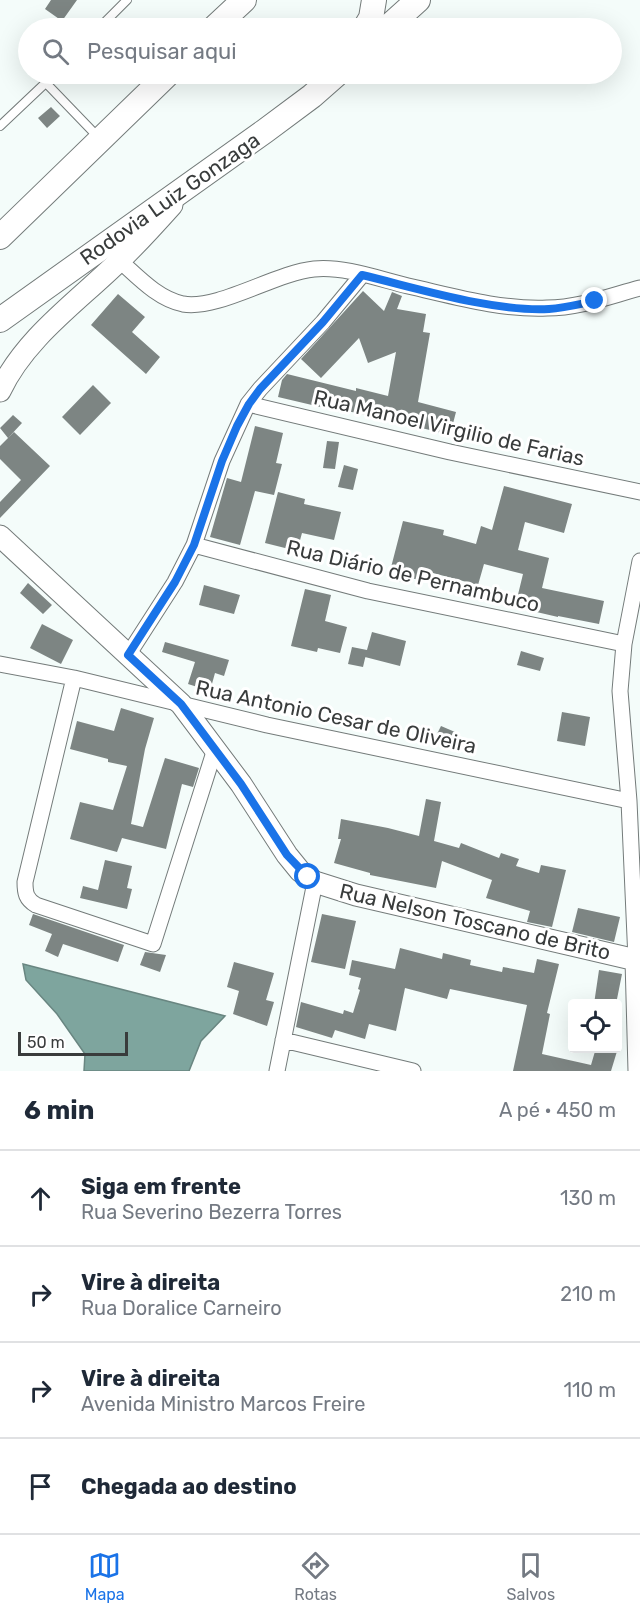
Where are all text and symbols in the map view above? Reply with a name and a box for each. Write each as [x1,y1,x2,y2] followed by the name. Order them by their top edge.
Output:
[18,18,622,84] search box
[39,35,72,68] icon: search
[87,38,237,65] text: Pesquisar aqui
[75,127,264,270] street label: Rodovia Luiz Gonzaga
[581,287,607,313] route end
[311,384,587,471] street label: Rua Manoel Virgilio de Farias
[284,534,542,617] street label: Rua Diário de Pernambuco
[193,675,479,759] street label: Rua Antonio Cesar de Oliveira
[294,863,320,889] route start
[337,878,613,965] street label: Rua Nelson Toscano de Brito
[568,999,622,1053] map controls
[568,999,622,1053] button: locate
[18,1029,128,1056] scale bar
[27,1033,65,1052] text: 50 m
[24,1095,94,1126] text: 6 min
[499,1098,616,1122] text: A pé · 450 m
[81,1173,241,1200] text: Siga em frente
[24,1182,57,1215] icon: ahead
[560,1186,616,1210] text: 130 m
[81,1200,342,1224] text: Rua Severino Bezerra Torres
[81,1269,220,1296] text: Vire à direita
[24,1278,57,1311] icon: right
[560,1282,616,1306] text: 210 m
[81,1296,282,1320] text: Rua Doralice Carneiro
[81,1365,220,1392] text: Vire à direita
[24,1374,57,1407] icon: right
[564,1378,616,1402] text: 110 m
[81,1392,365,1416] text: Avenida Ministro Marcos Freire
[24,1470,57,1503] icon: arrive
[81,1473,297,1500] text: Chegada ao destino
[85,1549,125,1604] tab: Mapa
[294,1549,337,1604] tab: Rotas
[507,1549,555,1604] tab: Salvos

